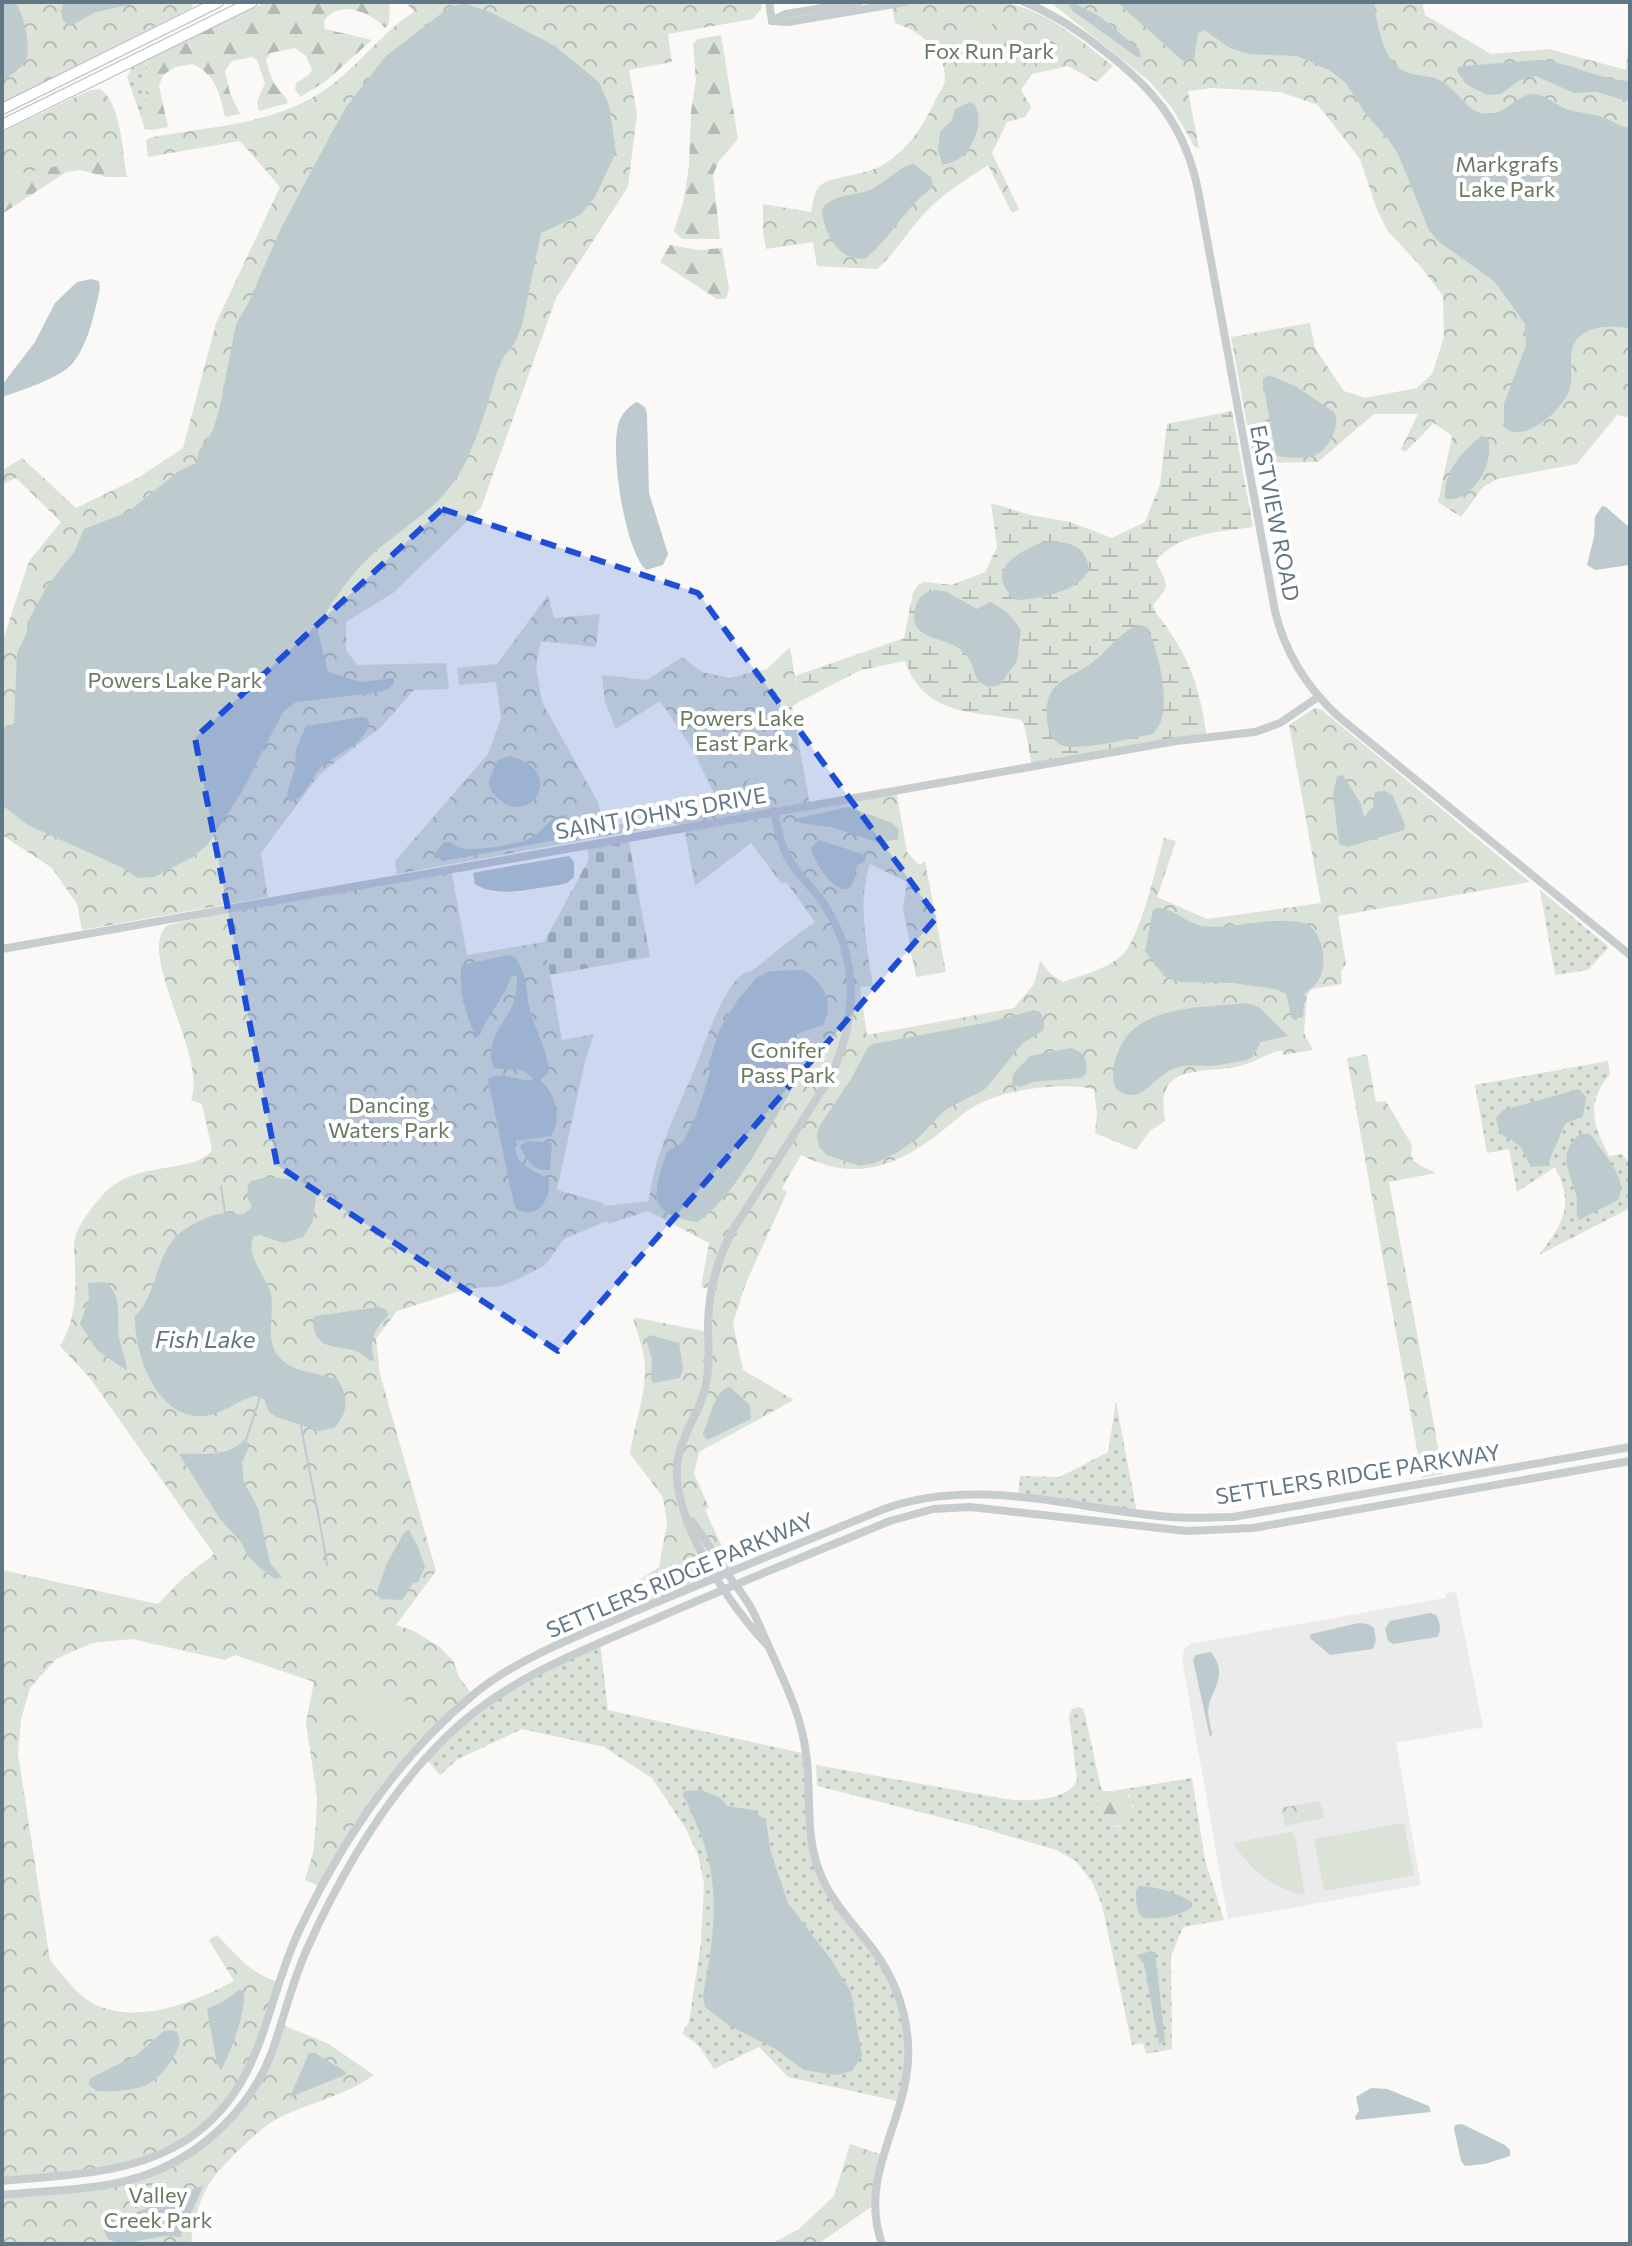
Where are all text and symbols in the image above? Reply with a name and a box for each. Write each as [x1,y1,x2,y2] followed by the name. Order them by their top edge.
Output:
[924,37,1054,64] park label: Fox Run Park
[1455,150,1559,202] park label: Markgrafs Lake Park
[1245,422,1306,603] street label: EASTVIEW ROAD
[87,666,263,693] park label: Powers Lake Park
[680,704,804,756] park label: Powers Lake East Park
[553,781,768,844] street label: SAINT JOHN'S DRIVE
[740,1036,836,1088] park label: Conifer Pass Park
[328,1091,450,1143] park label: Dancing Waters Park
[155,1324,256,1353] water label: Fish Lake
[1214,1438,1502,1509] street label: SETTLERS RIDGE PARKWAY
[542,1506,818,1643] street label: SETTLERS RIDGE PARKWAY
[104,2181,212,2233] park label: Valley Creek Park

